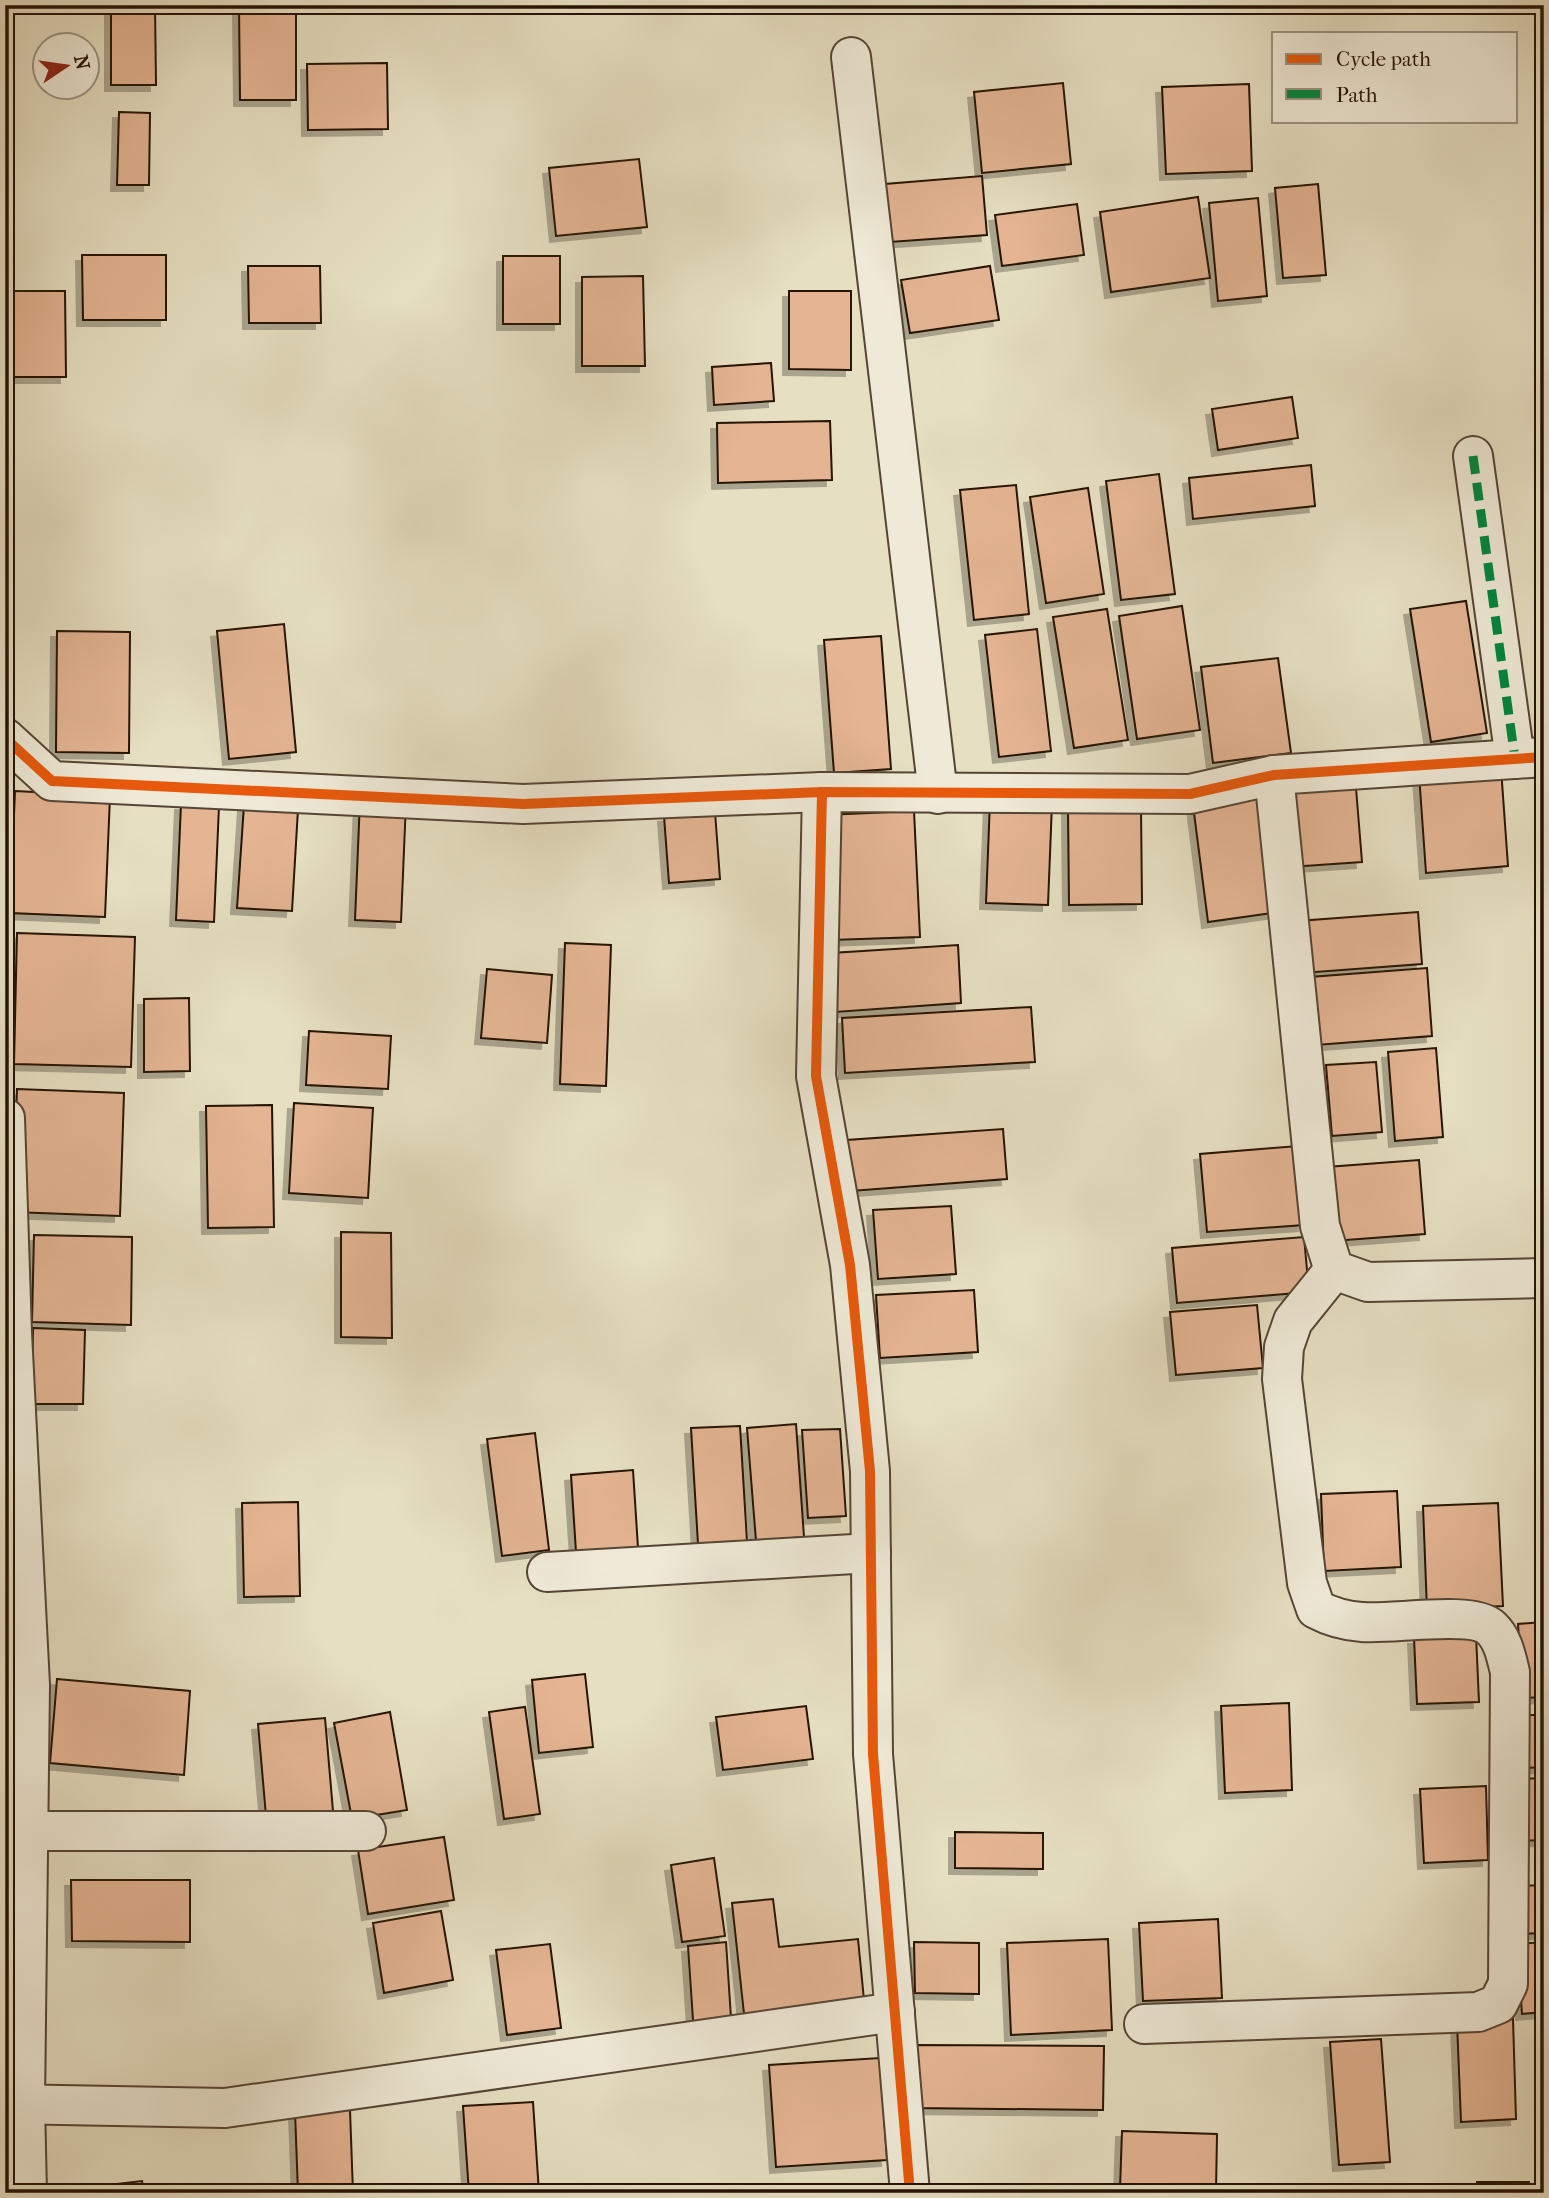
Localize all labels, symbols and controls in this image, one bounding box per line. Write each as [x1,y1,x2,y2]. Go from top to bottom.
north arrow [32,32,102,102]
legend [1272,32,1518,122]
text: Cycle path [1336,47,1431,71]
text: N [69,53,94,72]
text: Path [1336,83,1378,107]

